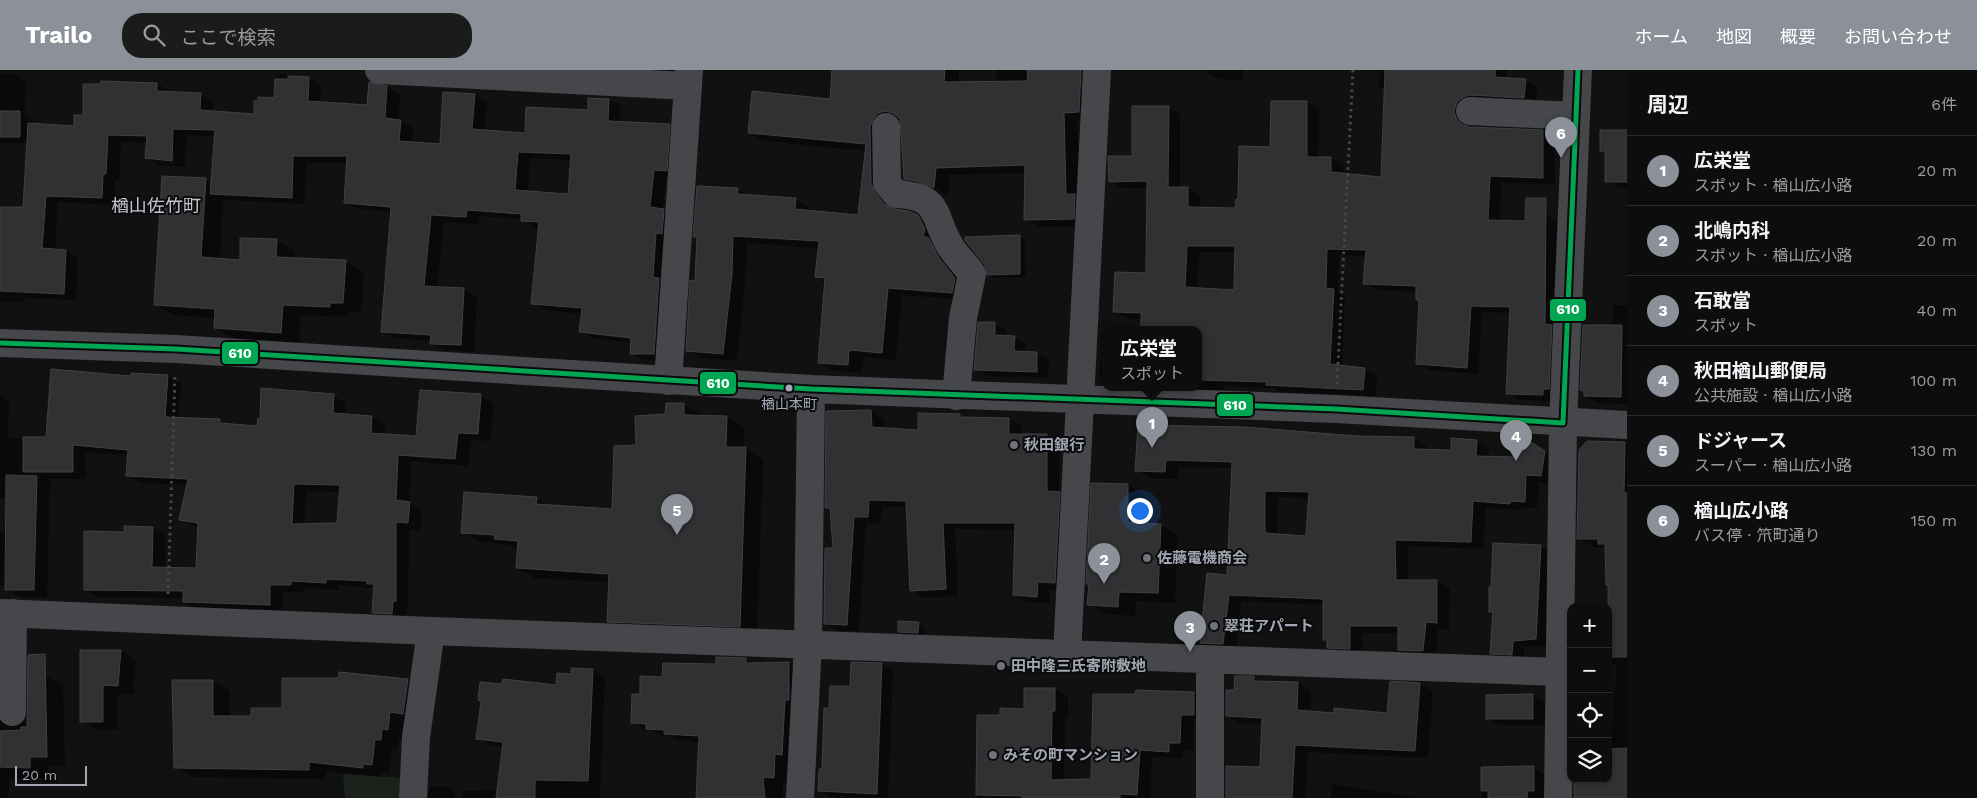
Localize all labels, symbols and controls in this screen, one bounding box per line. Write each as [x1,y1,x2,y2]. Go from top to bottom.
search box [122,13,472,58]
text: Trailo [25,21,92,49]
icon: search [140,21,168,49]
text: ここで検索 [180,26,275,49]
text: ホーム [1635,26,1688,47]
text: 地図 [1716,26,1752,47]
text: 概要 [1780,26,1816,47]
text: お問い合わせ [1844,26,1952,47]
text: 周辺 [1647,92,1689,117]
text: 6件 [1931,95,1957,114]
pin: 6 [1545,117,1577,158]
text: 広栄堂 [1694,149,1751,172]
text: 1 [1660,161,1666,180]
text: 20 m [1917,161,1957,180]
text: スポット · 楢山広小路 [1694,176,1853,195]
district label: 楢山佐竹町 [111,195,201,216]
text: 北嶋内科 [1694,219,1770,242]
text: 2 [1658,231,1668,250]
text: 20 m [1917,231,1957,250]
text: スポット · 楢山広小路 [1694,246,1853,265]
text: 石敢當 [1694,289,1751,312]
line badge: 610 [1549,298,1587,322]
text: 610 [1556,301,1580,317]
text: 3 [1658,301,1668,320]
text: 40 m [1917,301,1957,320]
text: スポット [1694,316,1758,335]
popup [1102,326,1202,391]
text: 広栄堂 [1120,337,1177,360]
line badge: 610 [221,341,259,365]
text: 610 [228,345,252,361]
text: 秋田楢山郵便局 [1694,359,1827,382]
text: スポット [1120,364,1184,383]
line badge: 610 [699,371,737,395]
text: 4 [1658,371,1668,390]
text: 100 m [1910,371,1957,390]
text: 610 [706,375,730,391]
marker: 楢山本町 [784,383,794,393]
text: 公共施設 · 楢山広小路 [1694,386,1853,405]
line badge: 610 [1216,393,1254,417]
place label: 楢山本町 [761,396,817,412]
text: 610 [1223,397,1247,413]
pin: 1 [1136,407,1168,448]
pin: 4 [1500,420,1532,461]
text: ドジャース [1694,429,1787,452]
place label: 秋田銀行 [1024,436,1084,454]
marker: 秋田銀行 [1008,439,1020,451]
text: 5 [1658,441,1668,460]
text: 130 m [1911,441,1957,460]
text: スーパー · 楢山広小路 [1694,456,1852,475]
pin: 5 [661,494,693,535]
your location [1127,498,1153,524]
text: 楢山広小路 [1694,499,1789,522]
text: 6 [1658,511,1668,530]
text: 150 m [1911,511,1957,530]
text: バス停 · 笊町通り [1694,526,1821,545]
pin: 2 [1088,543,1120,584]
place label: 佐藤電機商会 [1157,549,1247,567]
marker: 佐藤電機商会 [1141,552,1153,564]
map controls [1567,603,1612,783]
button: + [1567,603,1612,648]
pin: 3 [1174,611,1206,652]
place label: 翠荘アパート [1224,617,1314,635]
marker: 翠荘アパート [1208,620,1220,632]
button: − [1567,648,1612,693]
place label: 田中隆三氏寄附敷地 [1011,657,1146,675]
marker: 田中隆三氏寄附敷地 [995,660,1007,672]
button: locate [1567,693,1612,738]
button: layers [1567,738,1612,783]
place label: みその町マンション [1003,746,1138,764]
marker: みその町マンション [987,749,999,761]
scale bar [15,763,88,786]
text: 20 m [22,767,57,783]

